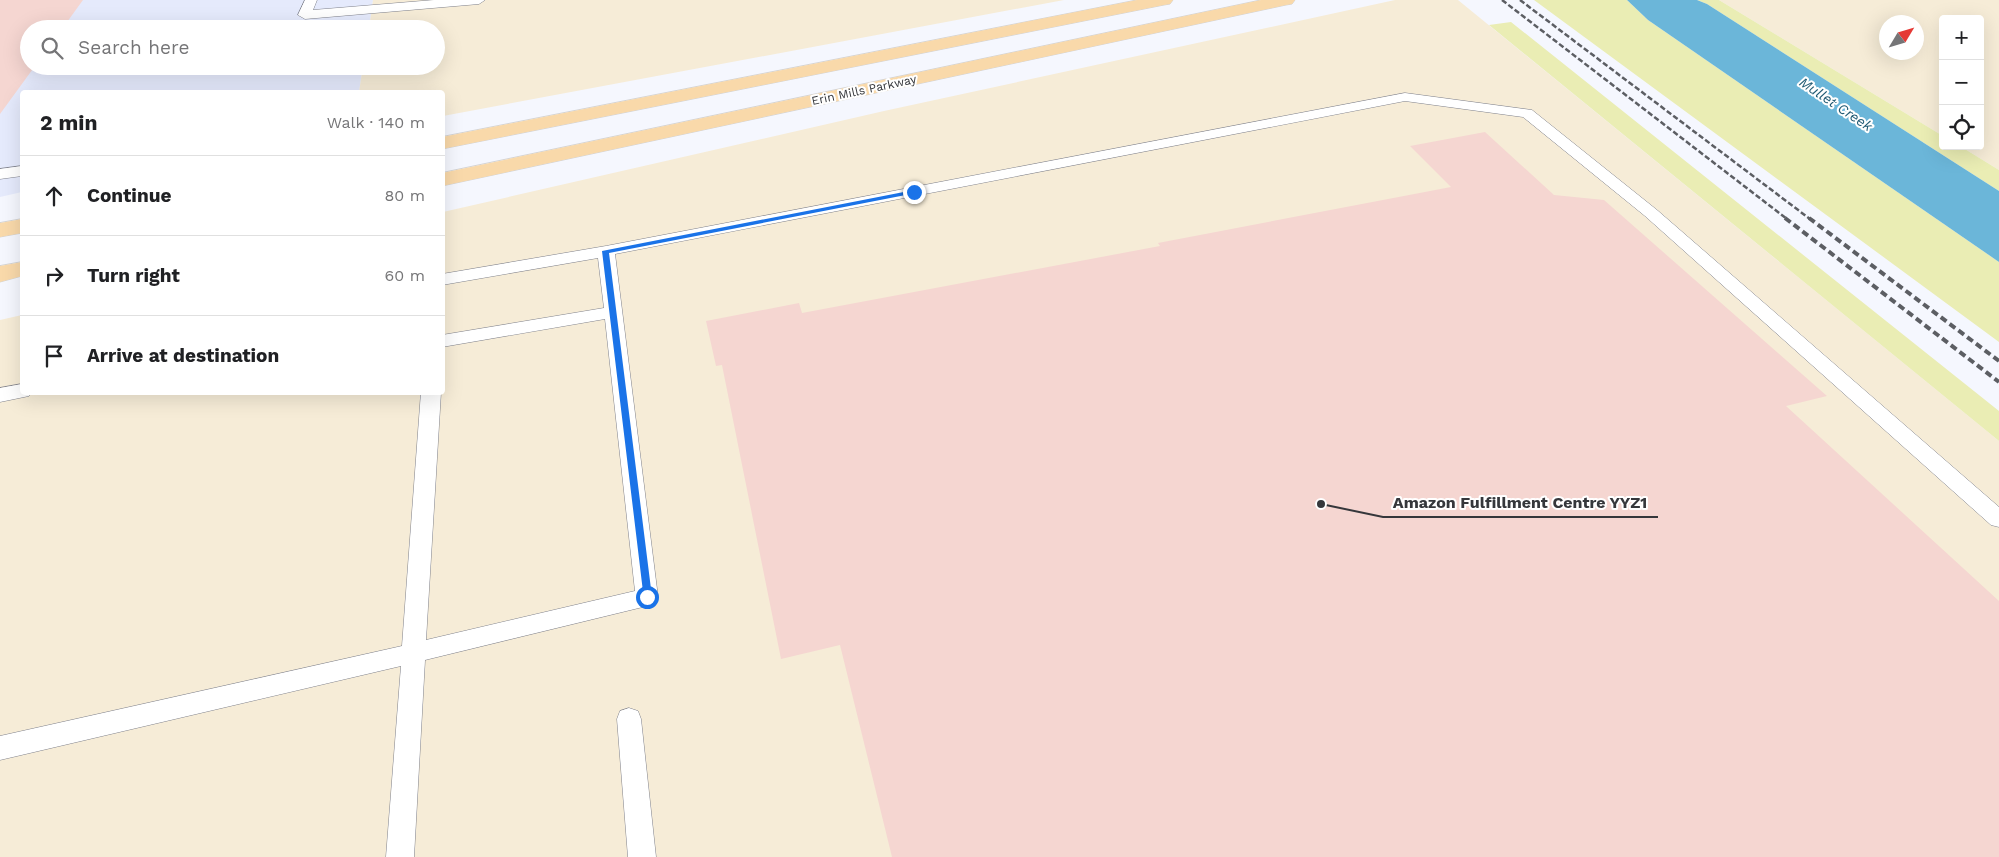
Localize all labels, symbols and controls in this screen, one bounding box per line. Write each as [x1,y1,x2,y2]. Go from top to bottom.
north arrow [1879,15,1924,60]
map controls [1939,15,1984,150]
button: + [1939,15,1984,60]
search box [20,20,445,75]
icon: search [38,34,66,62]
text: Search here [78,36,189,59]
button: − [1939,60,1984,105]
street label: Erin Mills Parkway [810,72,918,108]
water label: Mullet Creek [1796,74,1876,134]
button: locate [1939,105,1984,150]
text: 2 min [40,110,97,135]
text: Walk · 140 m [327,113,425,132]
route end [903,181,926,204]
icon: ahead [40,182,68,210]
text: Continue [87,184,171,207]
text: 80 m [384,186,425,205]
icon: right [40,262,68,290]
text: Turn right [87,264,180,287]
text: 60 m [385,266,425,285]
icon: arrive [40,342,68,370]
text: Arrive at destination [87,344,279,367]
callout: Amazon Fulfillment Centre YYZ1 [1383,486,1658,517]
text: Amazon Fulfillment Centre YYZ1 [1393,493,1647,512]
route start [636,586,659,609]

